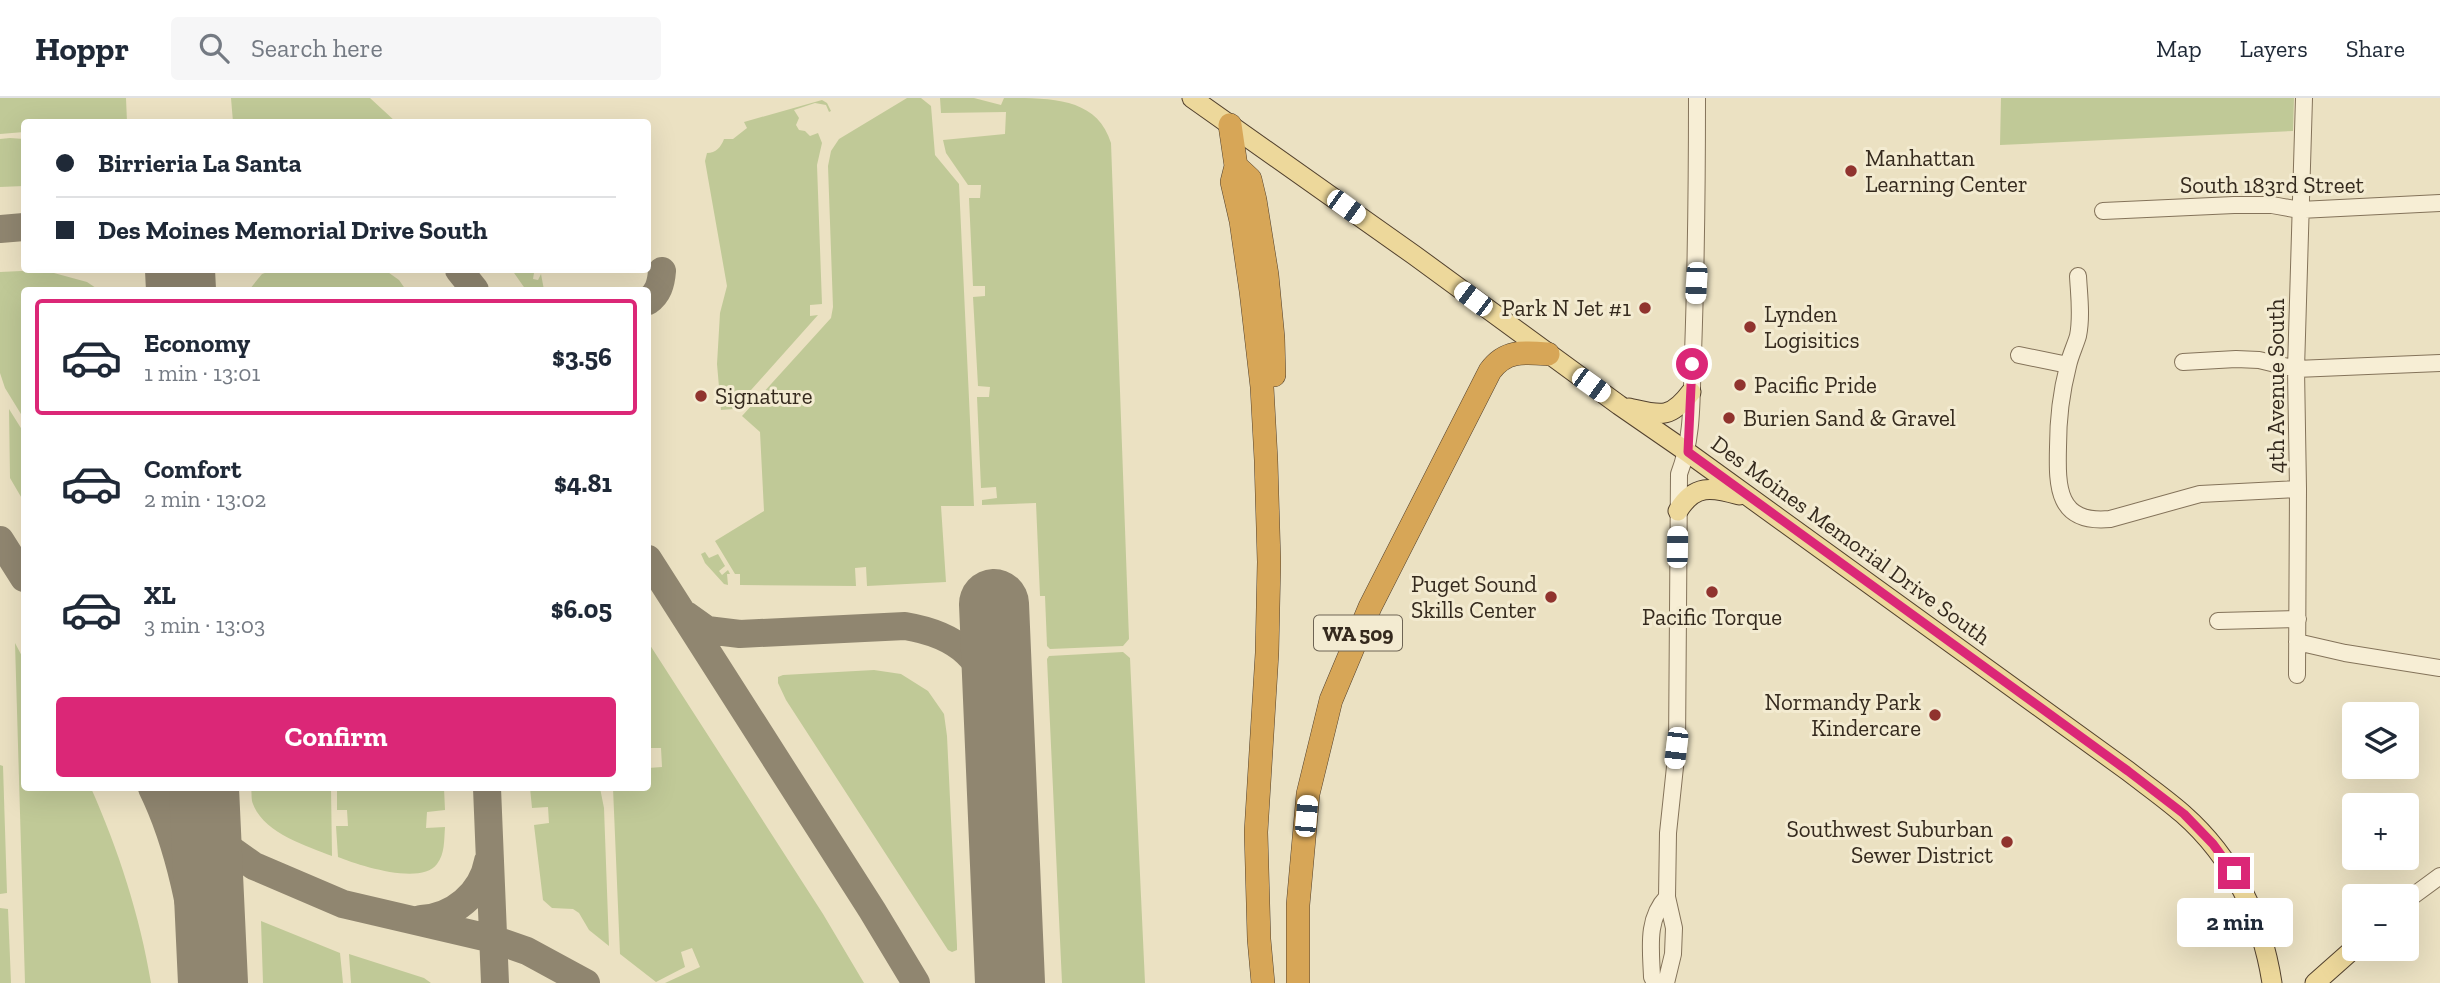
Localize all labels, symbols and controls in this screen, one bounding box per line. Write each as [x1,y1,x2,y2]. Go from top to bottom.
search box [171,17,661,80]
text: Hoppr [35,29,129,68]
icon: search [195,29,233,67]
text: Search here [251,32,383,64]
text: Map [2156,34,2202,63]
text: Layers [2240,34,2308,63]
text: Share [2346,34,2405,63]
place label: Manhattan Learning Center [1865,144,2028,198]
text: Birrieria La Santa [98,147,302,179]
marker: Manhattan Learning Center [1843,163,1859,179]
street label: South 183rd Street [2180,171,2364,199]
car [1323,186,1370,228]
text: Des Moines Memorial Drive South [98,214,488,246]
car [1685,261,1708,305]
car [1450,278,1497,320]
place label: Park N Jet #1 [1501,294,1631,322]
street label: 4th Avenue South [2262,299,2290,473]
marker: Park N Jet #1 [1637,300,1653,316]
place label: Lynden Logisitics [1764,300,1860,354]
marker: Lynden Logisitics [1742,319,1758,335]
icon: car [60,326,123,389]
text: Economy [144,327,250,359]
text: $3.56 [552,341,612,373]
route start [1676,348,1708,380]
text: 1 min · 13:01 [144,359,260,387]
car [1568,364,1615,406]
place label: Pacific Pride [1754,371,1877,399]
marker: Pacific Pride [1732,377,1748,393]
place label: Signature [715,382,813,410]
marker: Signature [693,388,709,404]
place label: Burien Sand & Gravel [1743,404,1956,432]
marker: Burien Sand & Gravel [1721,410,1737,426]
street label: Des Moines Memorial Drive South [1706,429,1996,651]
icon: car [60,452,123,515]
text: Comfort [144,453,241,485]
text: $4.81 [554,467,612,499]
text: 2 min · 13:02 [144,485,266,513]
car [1667,526,1688,568]
place label: Puget Sound Skills Center [1411,570,1537,624]
icon: car [60,578,123,641]
text: XL [144,579,176,611]
marker: Pacific Torque [1704,584,1720,600]
marker: Puget Sound Skills Center [1543,589,1559,605]
text: $6.05 [551,593,612,625]
place label: Pacific Torque [1642,603,1782,631]
text: 3 min · 13:03 [144,611,265,639]
road number: WA 509 [1314,616,1402,650]
place label: Normandy Park Kindercare [1764,688,1921,742]
button: Confirm [56,697,616,777]
map controls [2342,702,2419,961]
button: layers [2342,702,2419,779]
marker: Normandy Park Kindercare [1927,707,1943,723]
car [1664,726,1689,770]
button: + [2342,793,2419,870]
car [1294,794,1319,838]
place label: Southwest Suburban Sewer District [1786,815,1993,869]
marker: Southwest Suburban Sewer District [1999,834,2015,850]
route end [2218,857,2250,889]
button: − [2342,884,2419,961]
callout: 2 min [2176,898,2292,946]
text: 2 min [2206,908,2264,936]

